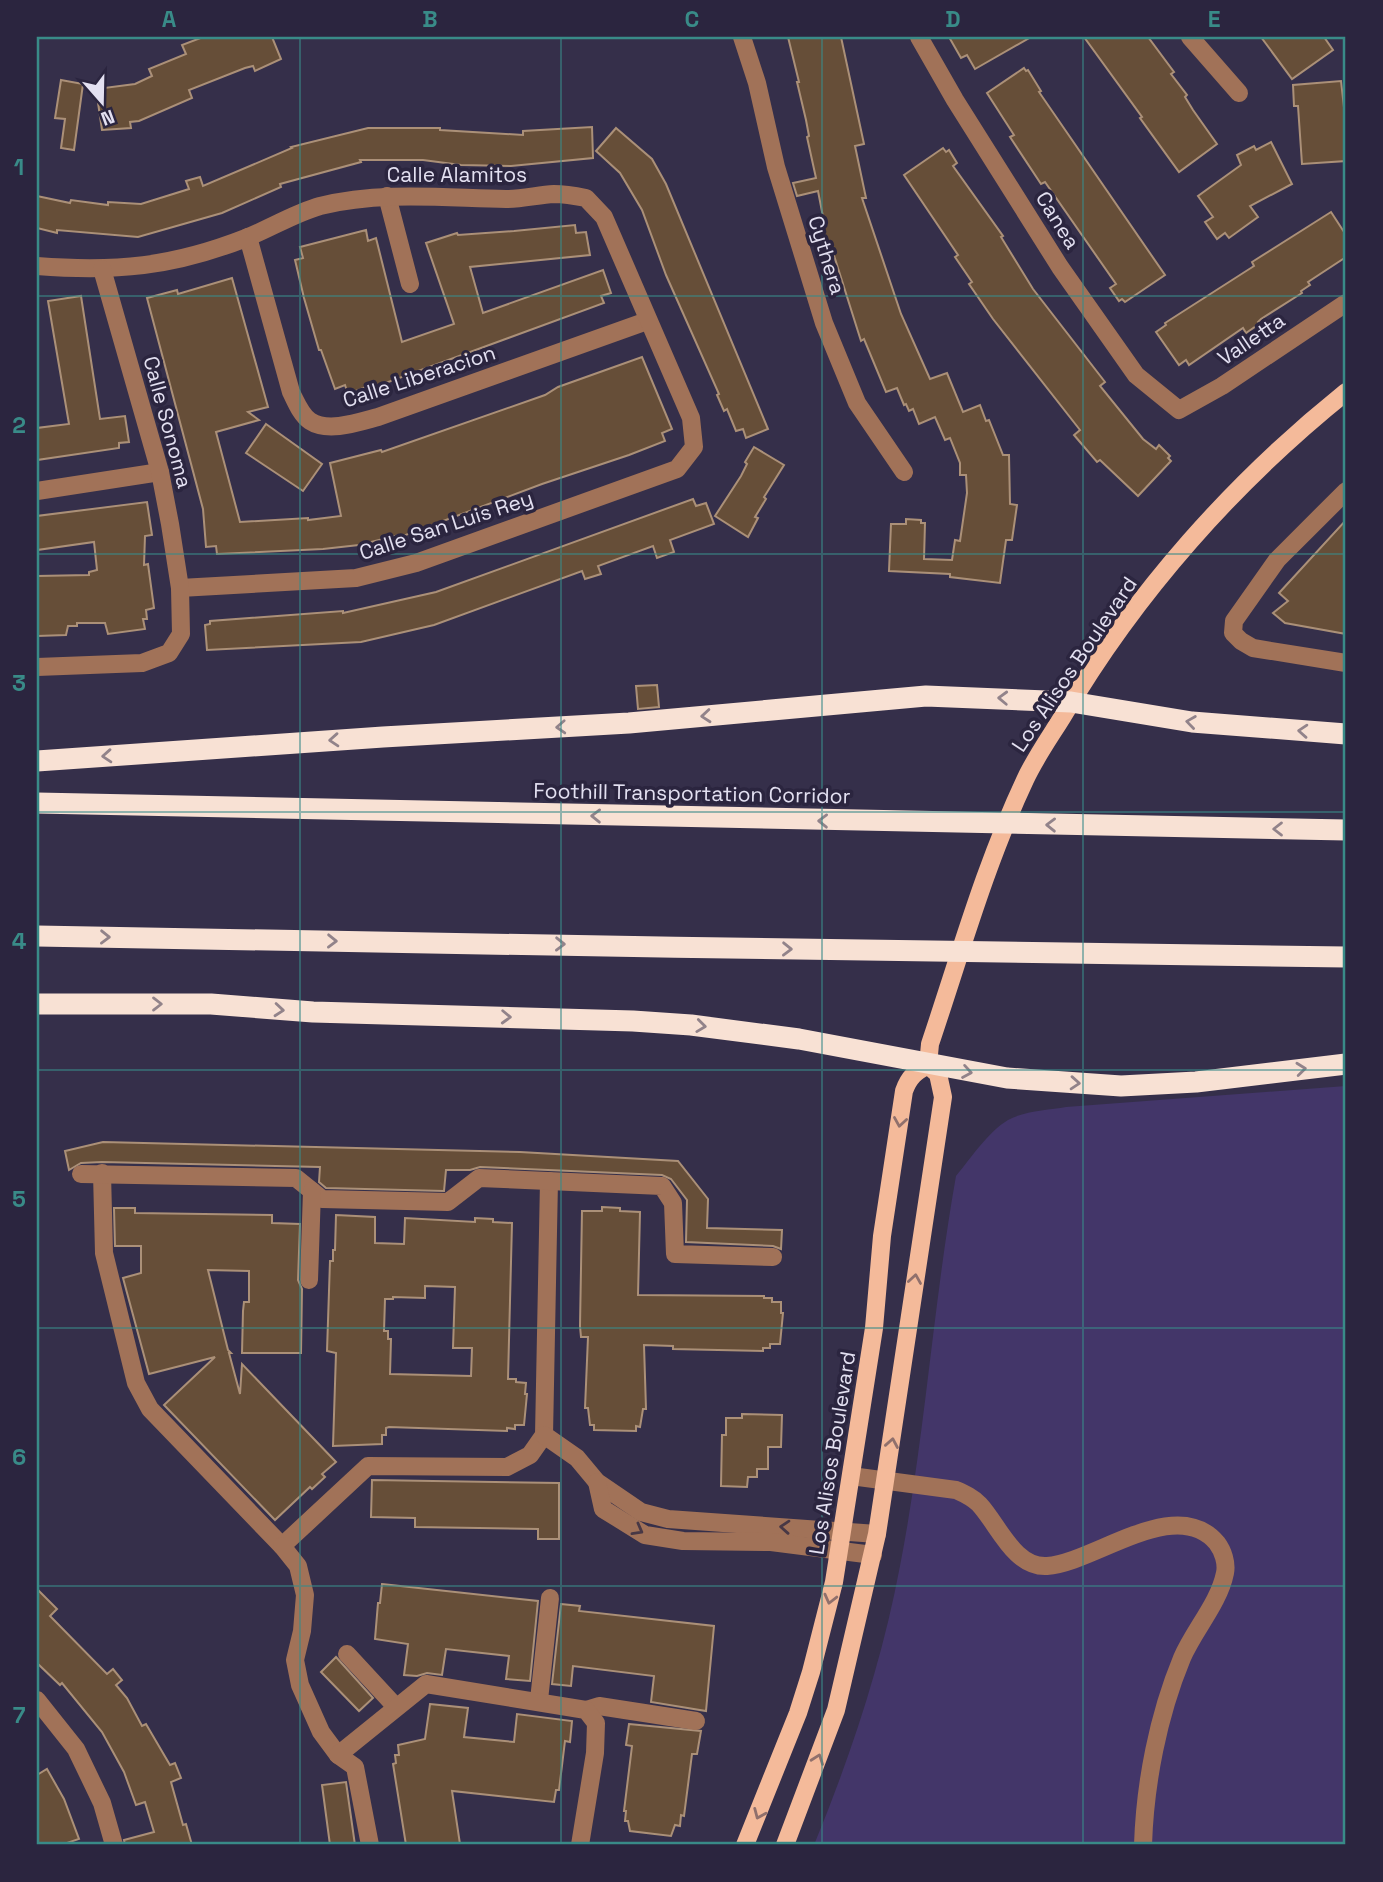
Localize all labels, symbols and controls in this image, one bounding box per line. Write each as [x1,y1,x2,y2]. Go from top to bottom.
text: A [162,4,177,34]
text: B [422,4,438,34]
text: C [685,4,699,34]
text: D [945,4,961,34]
text: E [1208,4,1220,34]
north arrow [66,66,136,136]
text: N [97,104,118,131]
text: 1 [14,152,24,182]
street label: Calle Alamitos [387,161,527,188]
street label: Canea [1030,186,1086,254]
street label: Cythera [802,212,852,298]
street label: Valletta [1212,307,1290,371]
street label: Calle Liberacion [339,339,499,413]
street label: Calle Sonoma [137,353,199,491]
text: 2 [12,410,26,440]
street label: Calle San Luis Rey [356,484,536,566]
street label: Los Alisos Boulevard [1005,571,1143,757]
text: 3 [12,668,26,698]
one-way arrow [997,691,1008,706]
one-way arrow [700,708,711,723]
one-way arrow [1185,714,1197,729]
one-way arrow [555,719,566,734]
one-way arrow [1297,724,1308,739]
one-way arrow [328,733,339,748]
one-way arrow [101,748,112,763]
street label: Foothill Transportation Corridor [533,777,851,809]
one-way arrow [590,808,601,823]
one-way arrow [817,813,828,828]
one-way arrow [1045,818,1056,833]
one-way arrow [1272,821,1283,837]
text: 4 [12,926,27,956]
one-way arrow [100,929,111,945]
one-way arrow [327,933,338,948]
one-way arrow [555,936,566,952]
one-way arrow [783,941,793,957]
one-way arrow [152,996,162,1012]
one-way arrow [273,1002,284,1017]
one-way arrow [501,1010,512,1025]
one-way arrow [695,1019,707,1034]
one-way arrow [1296,1061,1307,1076]
one-way arrow [961,1064,973,1079]
one-way arrow [1070,1075,1081,1090]
one-way arrow [892,1116,907,1128]
text: 5 [12,1184,26,1214]
one-way arrow [908,1273,923,1285]
street label: Los Alisos Boulevard [803,1349,861,1557]
one-way arrow [884,1437,899,1449]
text: 6 [12,1442,26,1472]
one-way arrow [779,1520,790,1535]
one-way arrow [631,1521,643,1535]
one-way arrow [824,1593,838,1605]
text: 7 [13,1700,26,1730]
one-way arrow [810,1753,824,1765]
one-way arrow [753,1808,767,1820]

